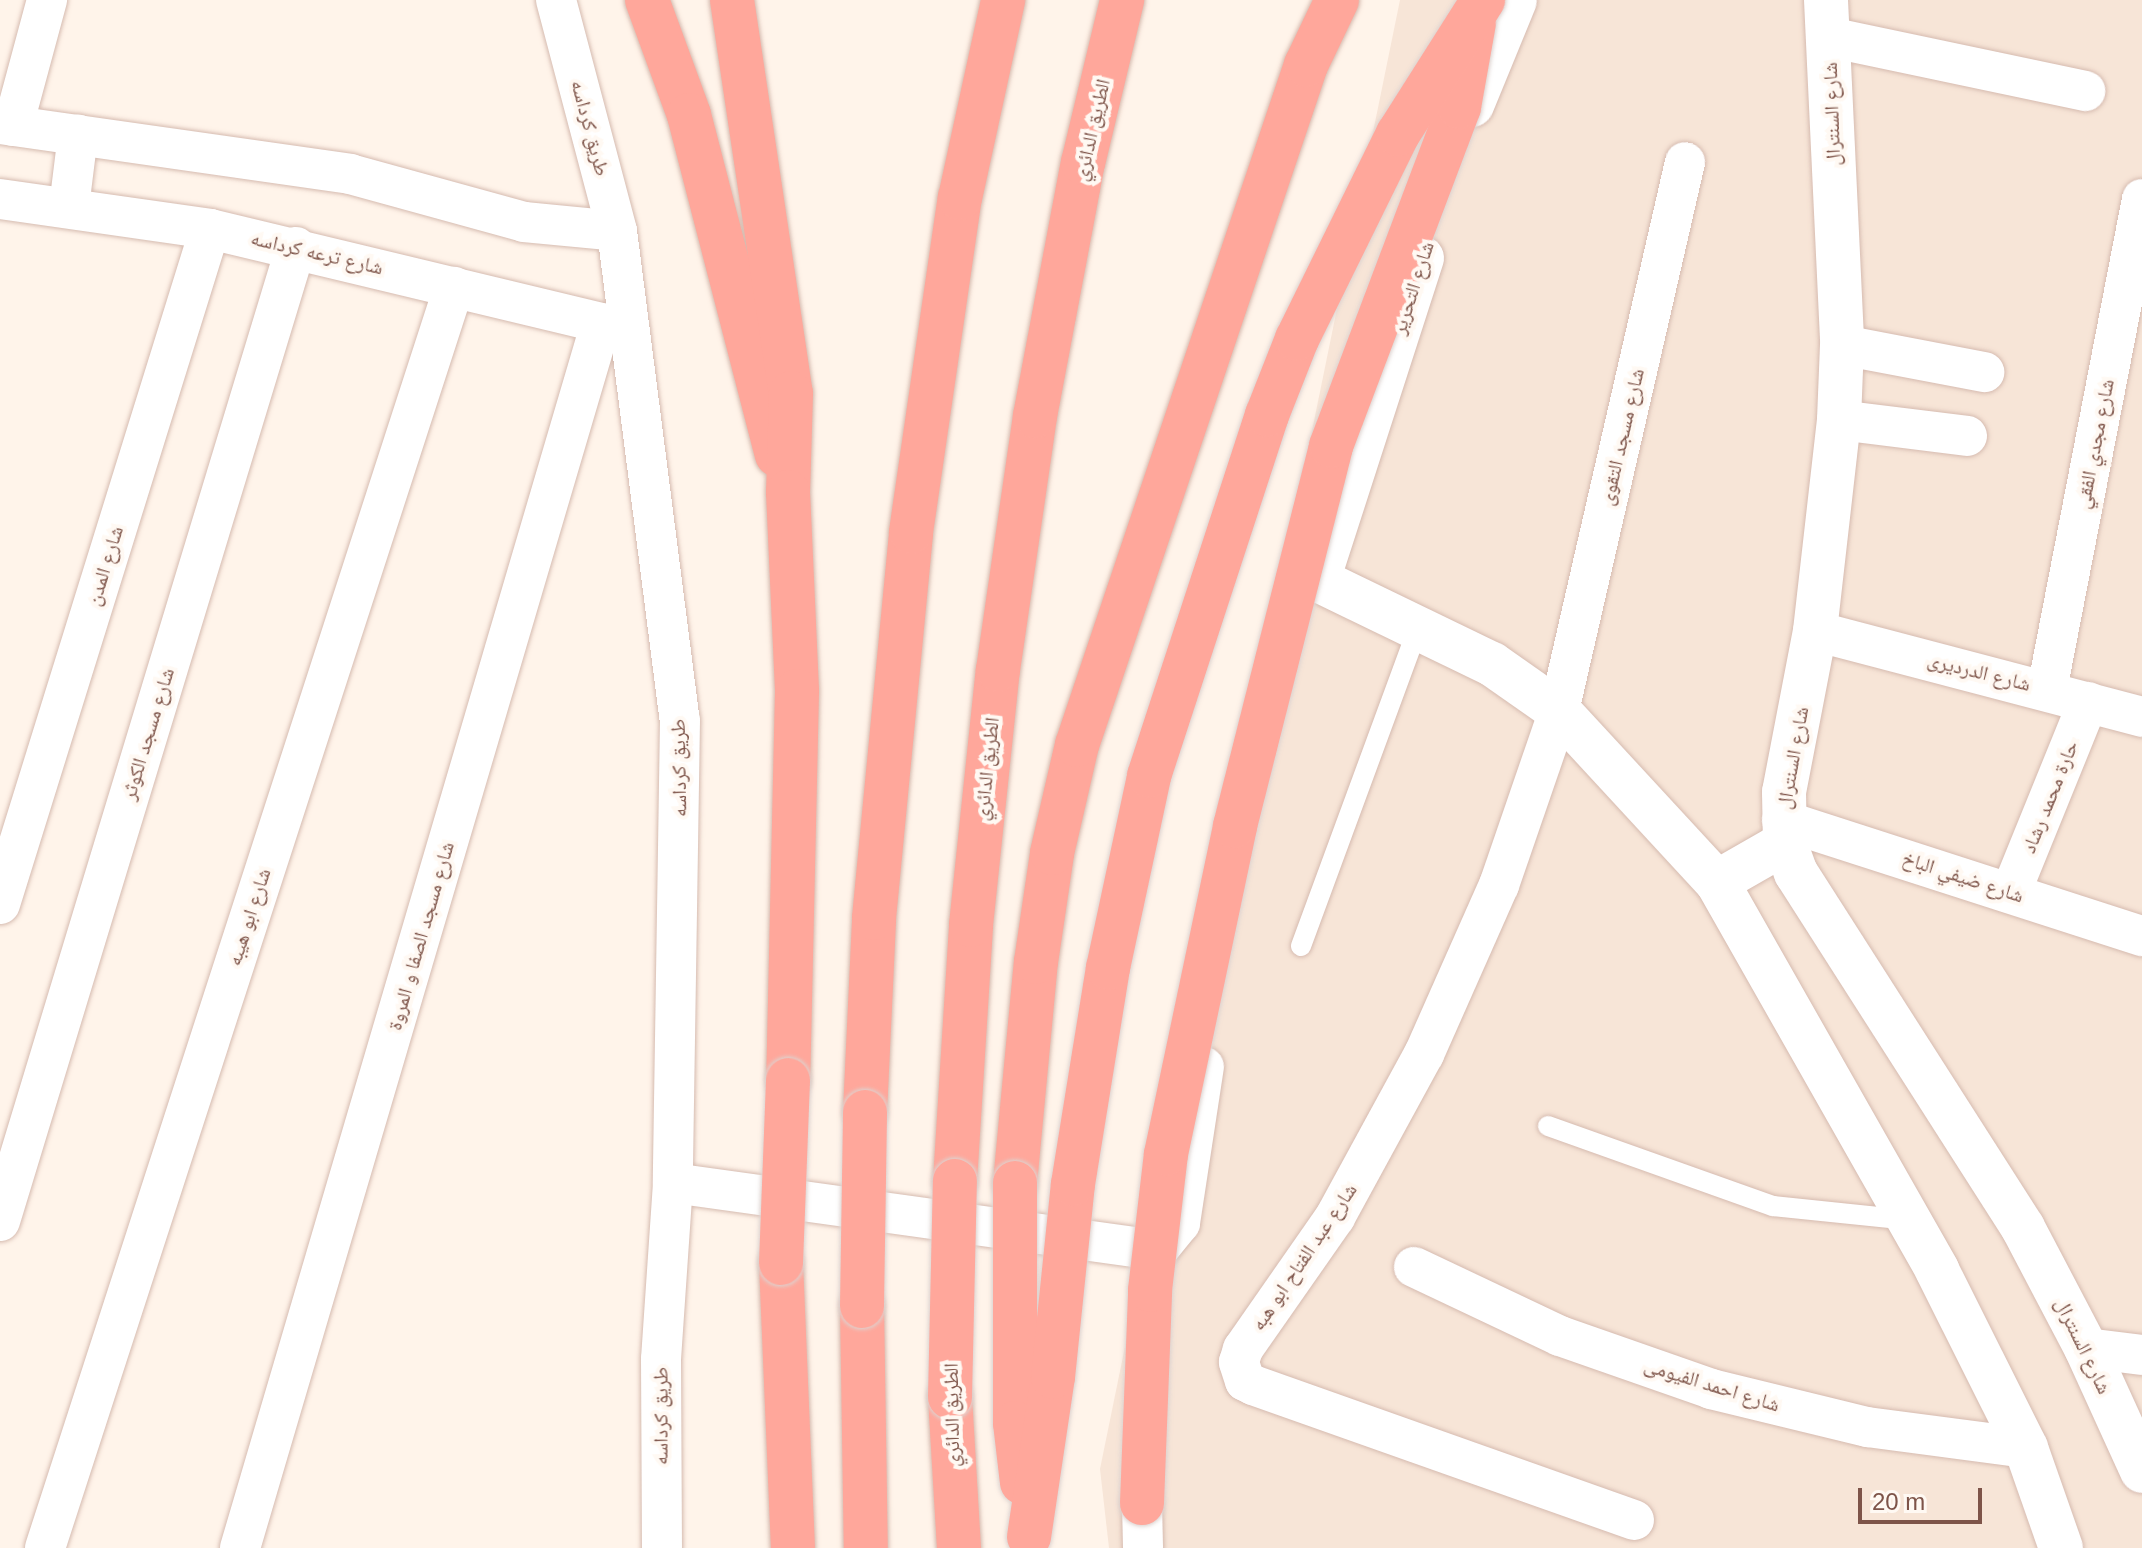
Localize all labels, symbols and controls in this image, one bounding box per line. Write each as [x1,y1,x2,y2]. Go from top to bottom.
street label: شارع السنترال [1818,62,1846,166]
street label: طريق كرداسه [566,77,614,179]
street label: الطريق الدائري [1069,77,1115,183]
street label: شارع ترعه كرداسه [249,226,385,280]
street label: شارع التحرير [1387,239,1439,337]
street label: شارع مسجد التقوى [1595,366,1649,508]
street label: شارع مجدي الفقي [2071,377,2119,511]
street label: شارع المدن [82,523,128,609]
street label: شارع الدرديرى [1925,648,2033,696]
street label: شارع مسجد الكوثر [117,665,179,803]
street label: شارع السنترال [1772,705,1814,811]
street label: الطريق الدائري [970,716,1004,822]
street label: طريق كرداسه [666,719,692,817]
street label: حارة محمد رشاد [2017,737,2083,857]
street label: شارع مسجد الصفا و المروة [383,839,459,1033]
street label: شارع ضيفي الباخ [1899,846,2027,908]
street label: شارع ابو هيبه [222,865,276,969]
street label: شارع عبد الفتاح ابو هبه [1246,1179,1362,1335]
street label: شارع السنترال [2050,1294,2116,1398]
street label: شارع احمد الفيومى [1641,1353,1783,1417]
street label: الطريق الدائري [939,1363,965,1467]
street label: طريق كرداسه [649,1367,673,1465]
scale bar [1862,1472,1986,1522]
text: 20 m [1872,1488,1925,1515]

